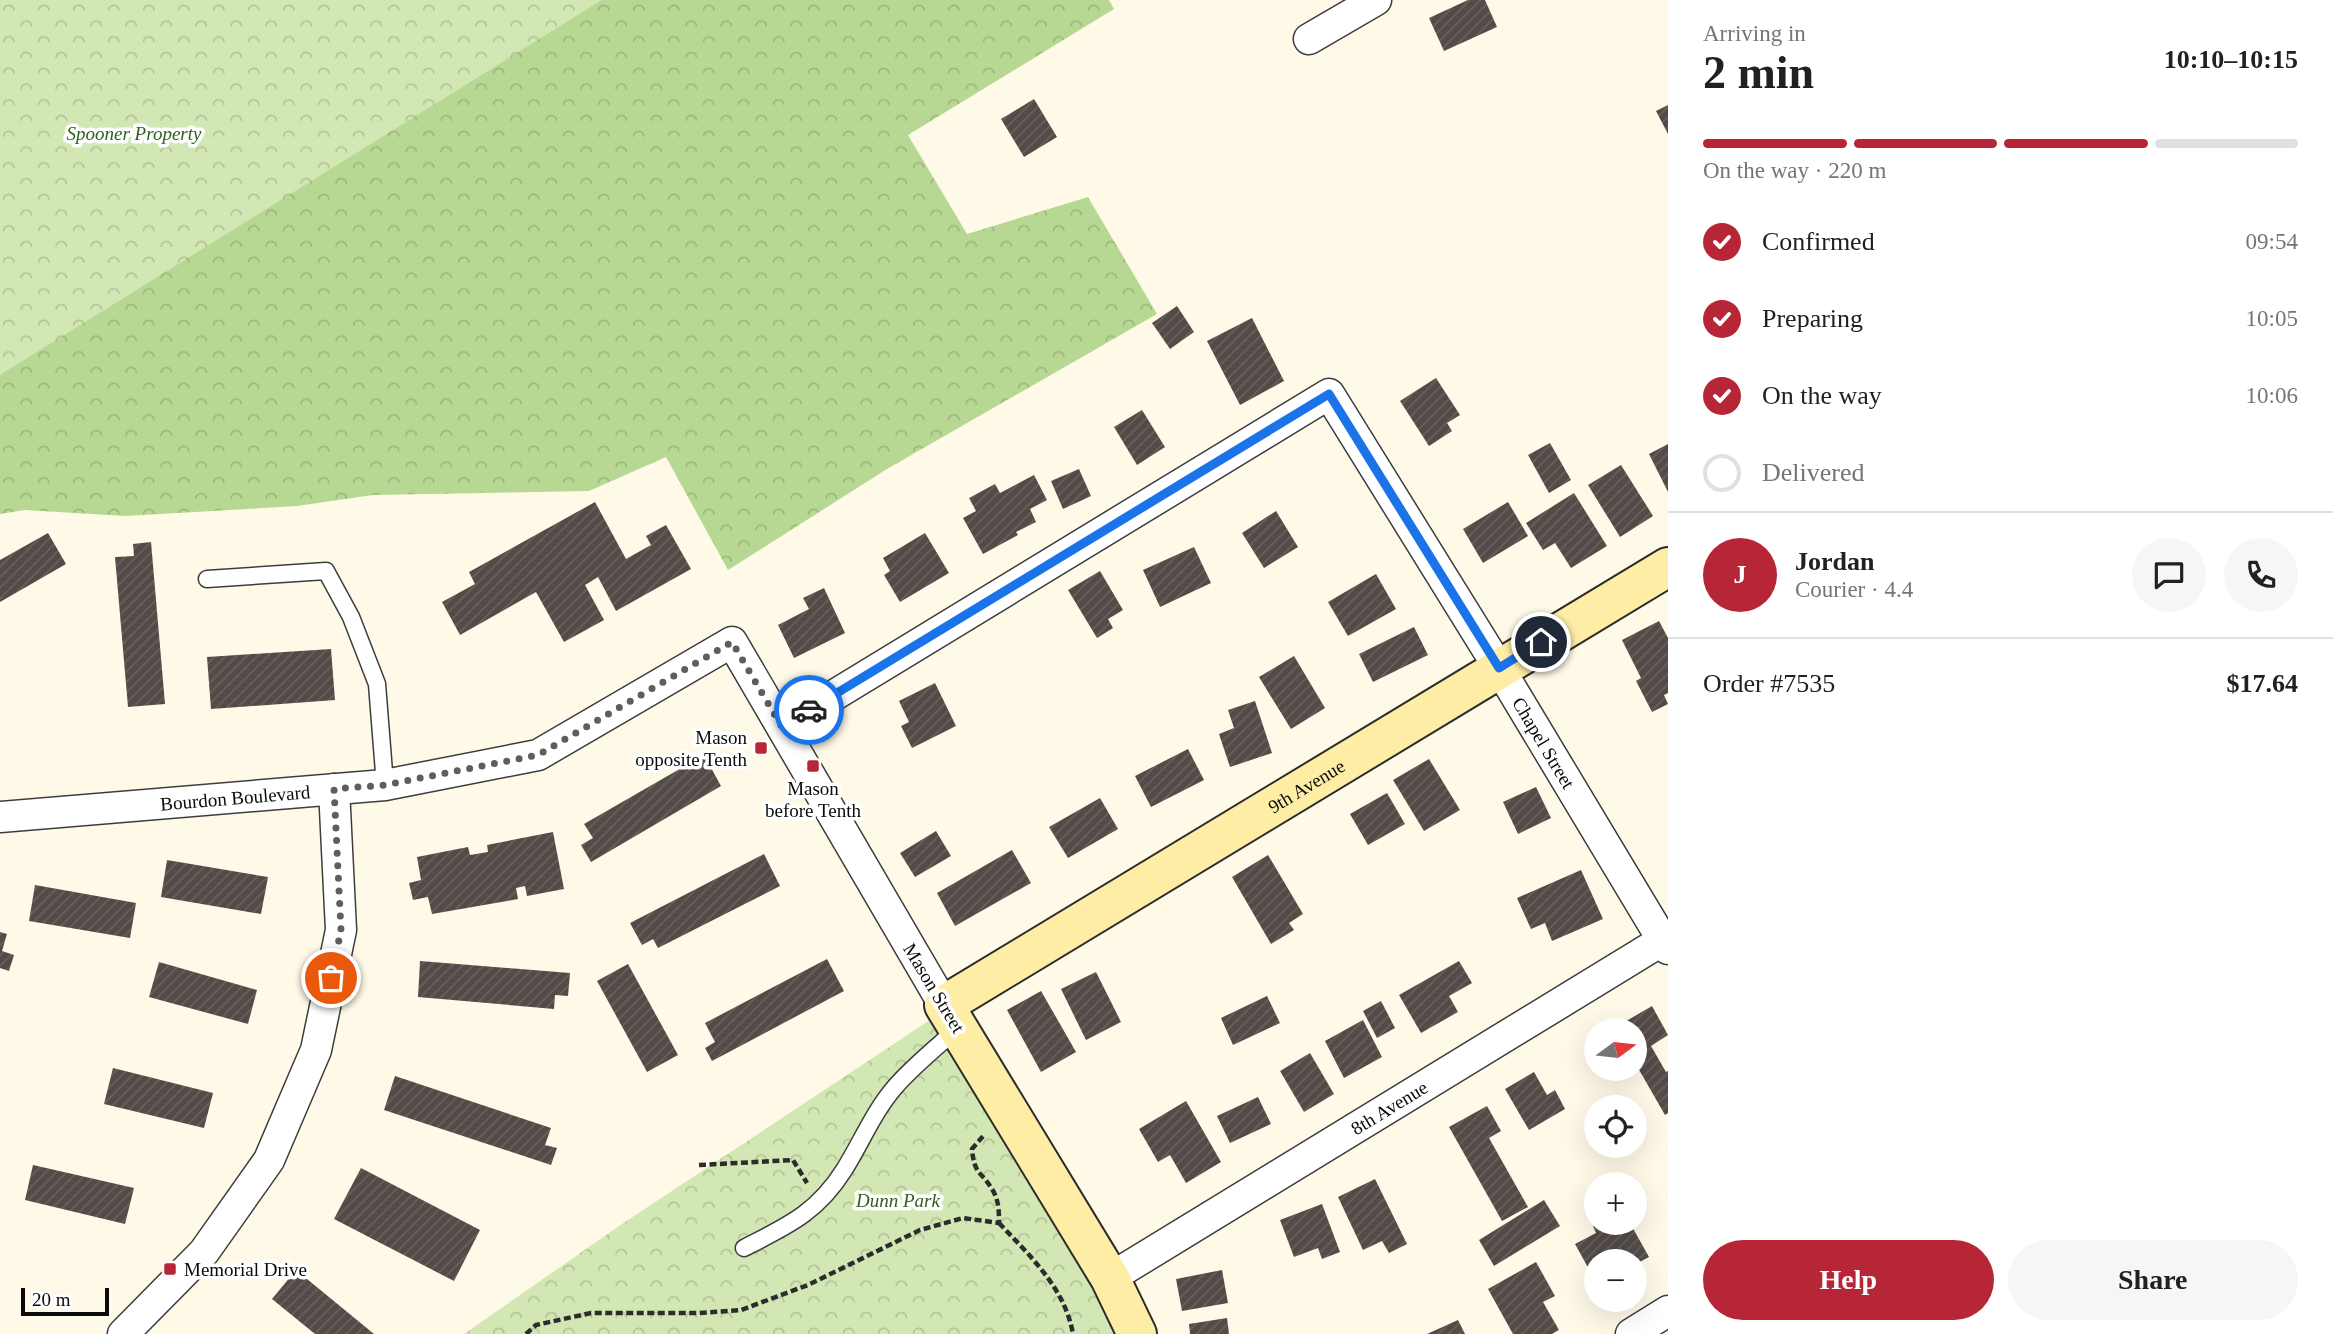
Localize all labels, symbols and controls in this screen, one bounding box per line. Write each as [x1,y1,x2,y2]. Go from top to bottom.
text: Arriving in [1703,21,1806,46]
text: 10:10–10:15 [2164,45,2298,74]
text: 2 min [1703,47,1814,98]
park label: Spooner Property [67,123,202,144]
text: On the way · 220 m [1703,158,1886,183]
icon: check [1703,223,1741,261]
text: Confirmed [1762,227,1875,256]
text: 09:54 [2246,229,2298,254]
icon: check [1703,300,1741,338]
text: Preparing [1762,304,1863,333]
text: 10:05 [2246,306,2298,331]
icon: check [1703,377,1741,415]
text: On the way [1762,381,1882,410]
text: 10:06 [2246,383,2298,408]
text: Delivered [1762,458,1865,487]
button: chat [2132,538,2206,612]
button: phone [2224,538,2298,612]
text: Jordan [1795,547,1874,576]
text: J [1734,560,1747,589]
text: Courier · 4.4 [1795,577,1913,602]
pin [1511,612,1571,672]
icon: home [1522,623,1560,661]
text: Order #7535 [1703,669,1835,698]
text: $17.64 [2227,669,2298,698]
courier [774,675,844,745]
icon: car [790,691,828,729]
street label: Chapel Street [1508,693,1580,793]
place label: Mason opposite Tenth [635,727,747,770]
marker: Mason opposite Tenth [753,740,769,756]
street label: 9th Avenue [1264,755,1348,817]
marker: Mason before Tenth [805,758,821,774]
place label: Mason before Tenth [765,778,861,821]
street label: Bourdon Boulevard [159,781,312,814]
street label: Mason Street [899,939,969,1037]
pin [301,948,361,1008]
icon: bag [312,959,350,997]
north arrow [1584,1018,1647,1082]
map controls [1584,1018,1647,1312]
street label: 8th Avenue [1347,1076,1431,1139]
button: locate [1584,1095,1647,1158]
button: + [1584,1172,1647,1235]
park label: Dunn Park [855,1190,941,1211]
button: Help [1703,1240,1994,1320]
button: Share [2008,1240,2298,1320]
button: − [1584,1249,1647,1312]
place label: Memorial Drive [184,1259,307,1280]
marker: Memorial Drive [162,1261,178,1277]
scale bar [21,1285,108,1317]
text: 20 m [32,1289,71,1310]

